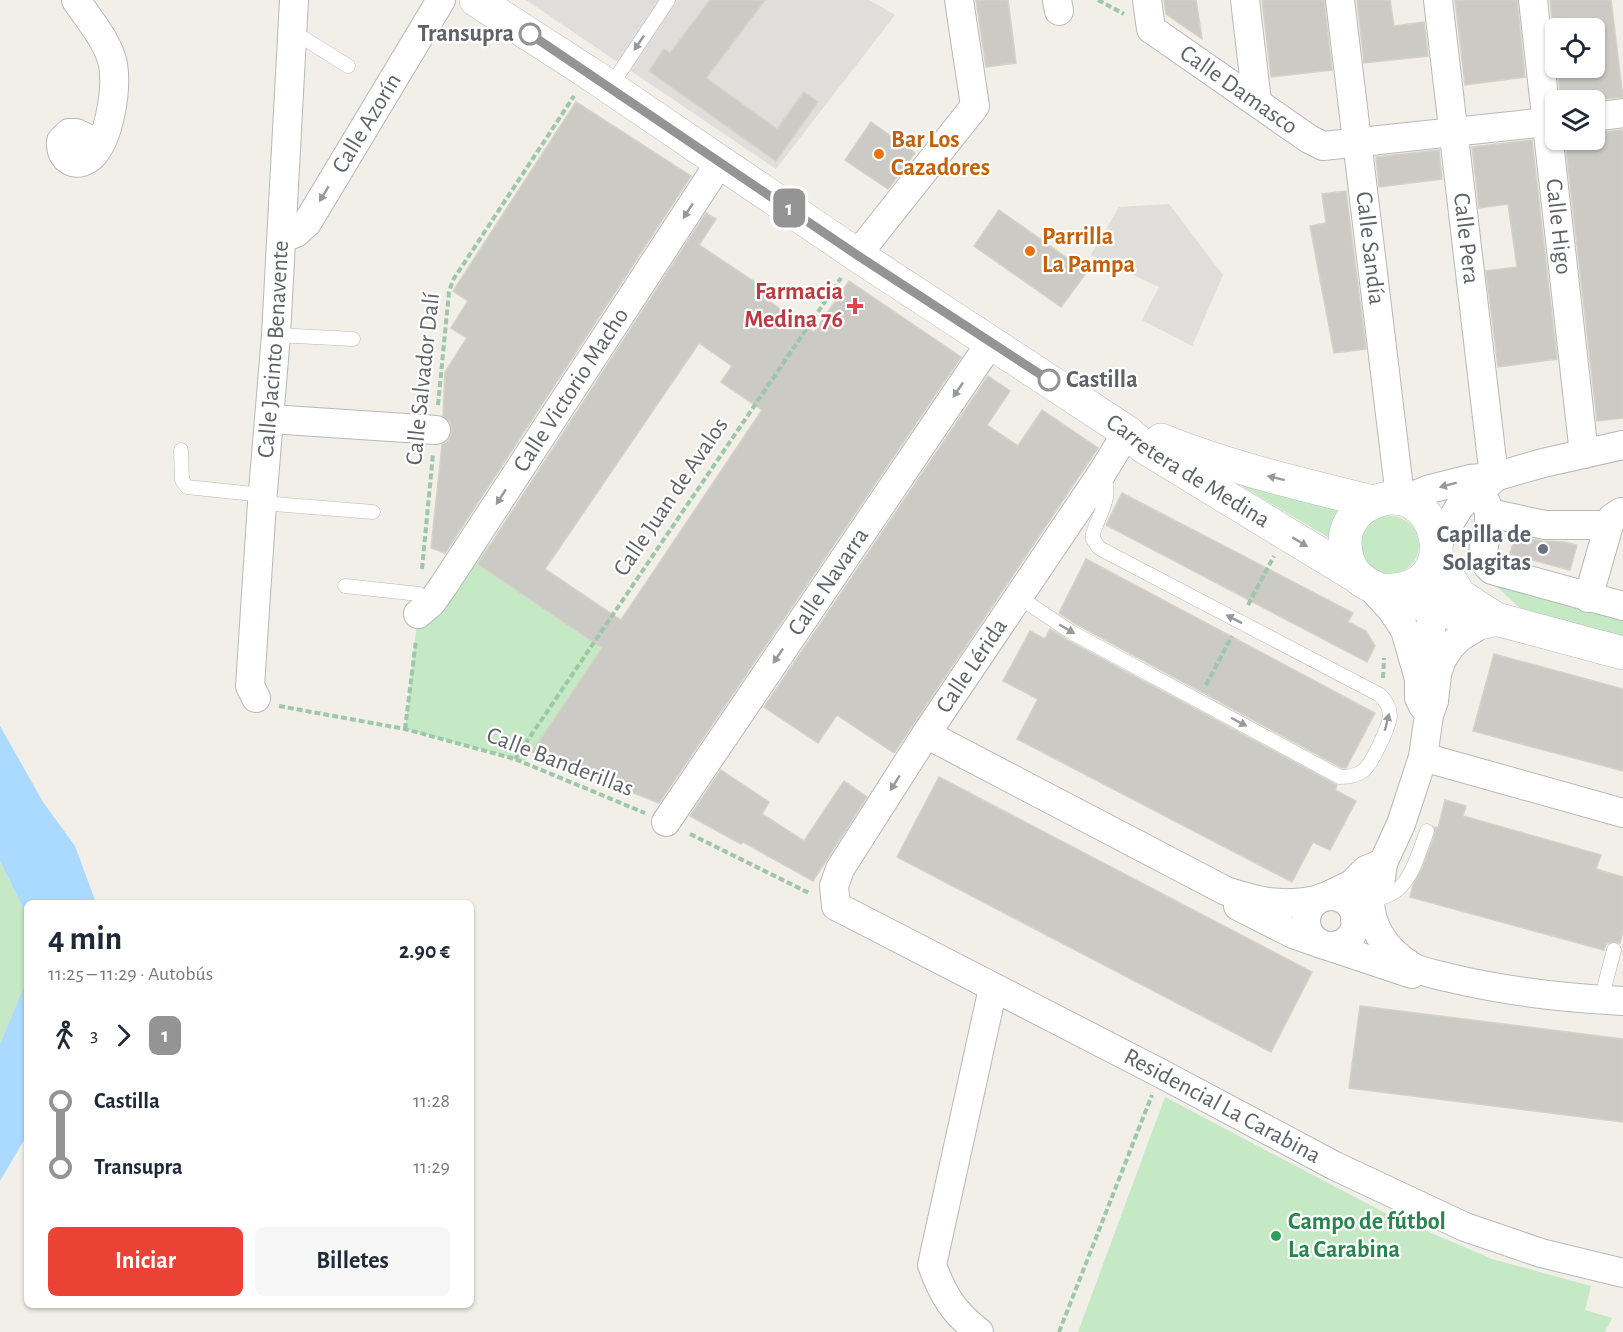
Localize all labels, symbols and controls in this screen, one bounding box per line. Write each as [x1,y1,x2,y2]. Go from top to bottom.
map controls [1545,18,1605,150]
button: locate [1545,18,1605,78]
place label: Transupra [417,22,514,46]
marker: Transupra [519,23,541,45]
one-way arrow [633,35,645,51]
street label: Calle Damasco [1175,41,1302,139]
street label: Calle Azorín [328,69,406,177]
button: layers [1545,90,1605,150]
place label: Bar Los Cazadores [891,128,990,180]
marker: Bar Los Cazadores [872,147,886,161]
street label: Calle Higo [1541,177,1576,276]
one-way arrow [319,186,330,202]
line badge: 1 [770,188,808,228]
street label: Calle Sandía [1351,190,1389,306]
street label: Calle Pera [1449,191,1483,285]
text: 1 [785,198,793,219]
one-way arrow [682,202,694,218]
place label: Parrilla La Pampa [1042,225,1135,277]
street label: Calle Jacinto Benavente [254,240,293,459]
marker: Parrilla La Pampa [1023,244,1037,258]
place label: Farmacia Medina 76 [744,280,843,332]
street label: Calle Salvador Dalí [402,291,444,466]
marker: Farmacia Medina 76 [848,299,862,313]
street label: Calle Victorio Macho [509,304,633,476]
place label: Castilla [1066,368,1138,392]
marker: Castilla [1038,369,1060,391]
one-way arrow [952,382,964,398]
street label: Carretera de Medina [1102,410,1274,533]
street label: Calle Juan de Avalos [609,413,733,581]
one-way arrow [1267,472,1285,482]
one-way arrow [1438,481,1456,490]
one-way arrow [496,489,507,505]
place label: Capilla de Solagitas [1437,523,1531,575]
street label: Calle Navarra [784,524,873,640]
one-way arrow [1292,537,1308,548]
marker: Capilla de Solagitas [1536,542,1550,556]
street label: Calle Lérida [932,614,1012,718]
one-way arrow [1225,614,1243,624]
one-way arrow [1059,624,1075,635]
one-way arrow [773,648,784,664]
one-way arrow [1382,713,1392,731]
one-way arrow [1231,717,1248,727]
street label: Calle Banderillas [483,723,637,801]
one-way arrow [889,775,900,791]
text: 4 min [48,923,122,956]
text: 2.90 € [399,940,450,962]
text: 11:25 – 11:29 · Autobús [48,964,213,984]
icon: walk [48,1019,81,1052]
icon: forward [107,1019,140,1052]
text: 3 [90,1025,98,1045]
text: 1 [161,1025,169,1046]
street label: Residencial La Carabina [1120,1044,1325,1168]
text: Castilla [94,1090,160,1112]
text: 11:28 [413,1091,450,1111]
text: Transupra [94,1156,183,1178]
text: 11:29 [413,1157,450,1177]
place label: Campo de fútbol La Carabina [1288,1210,1446,1262]
button: Iniciar [48,1227,243,1296]
button: Billetes [255,1227,450,1296]
marker: Campo de fútbol La Carabina [1269,1229,1283,1243]

